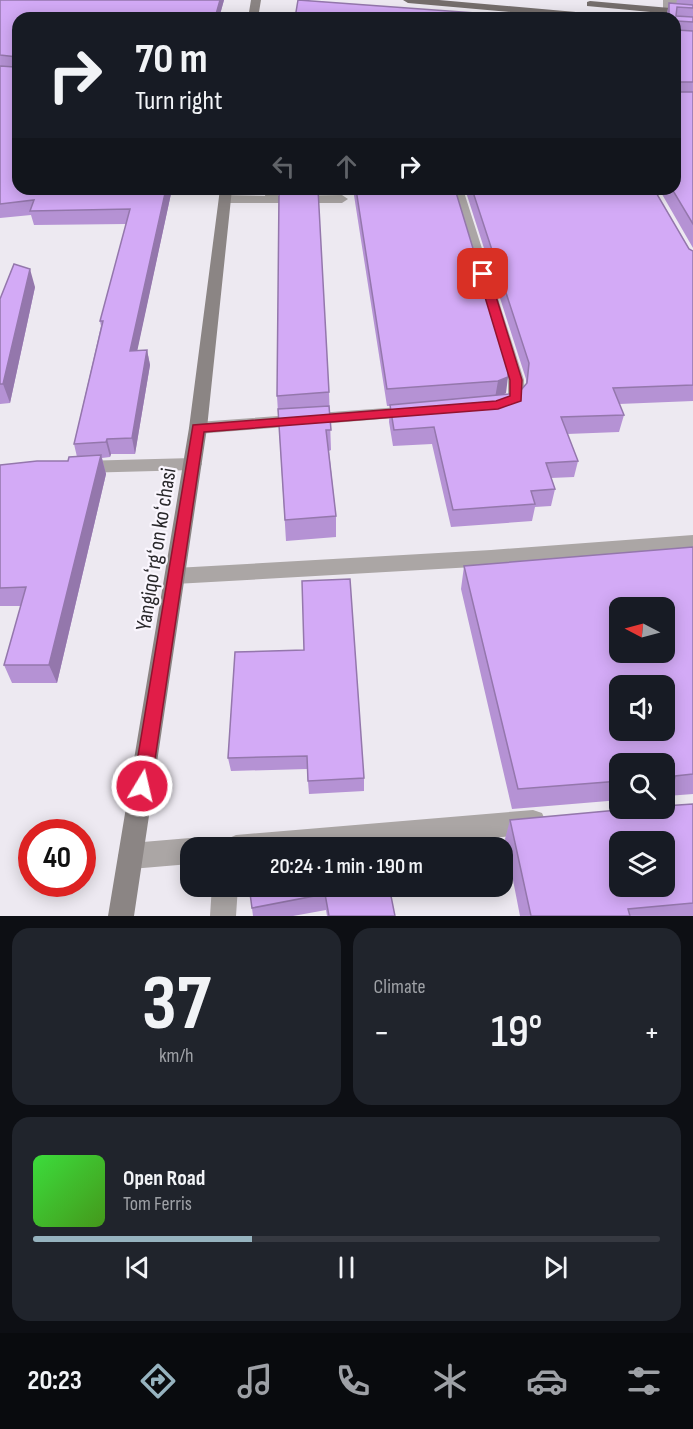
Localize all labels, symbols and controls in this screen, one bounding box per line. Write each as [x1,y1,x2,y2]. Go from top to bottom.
text: 70 m [135,34,208,85]
icon: right [36,36,114,114]
text: Turn right [135,85,222,117]
icon: left [267,150,300,183]
icon: ahead [330,150,363,183]
icon: right [393,150,426,183]
pin [457,248,508,299]
icon: arrive [466,257,499,290]
street label: Yangiqoʻrgʻon koʻchasi [130,466,183,633]
north arrow [609,597,675,663]
map controls [609,597,675,897]
button: sound [609,675,675,741]
button: search [609,753,675,819]
position arrow [110,754,174,818]
speed limit sign: 40 [18,819,96,897]
button: layers [609,831,675,897]
text: 20:24 · 1 min · 190 m [270,853,423,880]
text: 37 [142,958,211,1051]
text: Climate [374,975,426,999]
text: 19° [491,1005,542,1060]
text: − [374,1013,390,1053]
text: + [644,1013,660,1053]
text: km/h [159,1044,194,1068]
text: Open Road [123,1165,205,1192]
text: Tom Ferris [123,1192,192,1216]
icon: previous [121,1251,154,1284]
icon: pause [330,1251,363,1284]
icon: next [539,1251,572,1284]
icon: directions [137,1360,179,1402]
icon: music [234,1360,276,1402]
icon: phone [332,1360,374,1402]
icon: climate [429,1360,471,1402]
icon: car [526,1360,568,1402]
icon: filters [623,1360,665,1402]
text: 20:23 [28,1365,82,1397]

